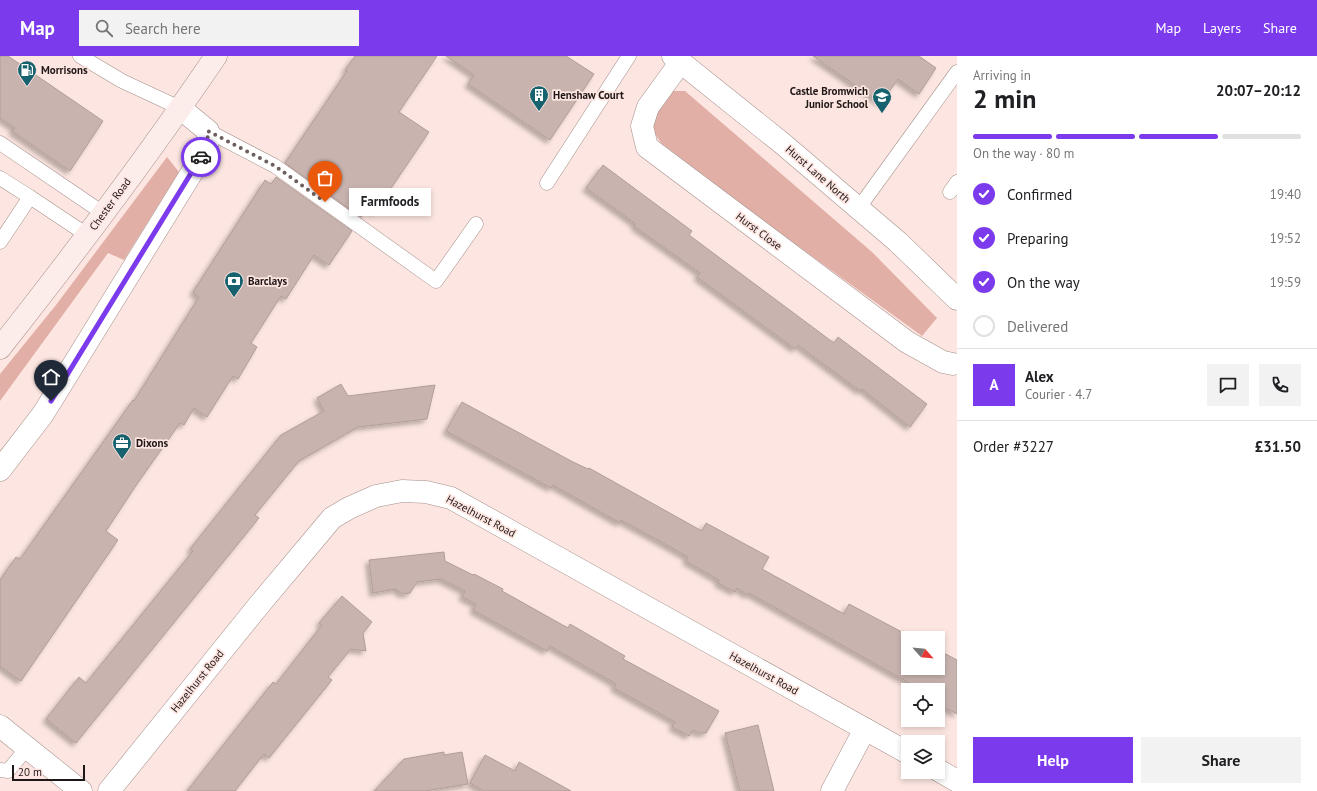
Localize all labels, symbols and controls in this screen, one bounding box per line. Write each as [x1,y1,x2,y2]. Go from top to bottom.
search box [79,10,359,46]
text: Map [20,16,55,40]
icon: search [93,17,115,39]
text: Search here [125,19,201,38]
text: Map [1155,19,1181,37]
text: Layers [1203,19,1241,37]
text: Share [1263,19,1297,37]
fuel station icon: Morrisons [16,59,38,87]
place label: Morrisons [41,63,88,77]
text: Arriving in [973,67,1031,84]
text: 20:07–20:12 [1216,81,1301,100]
text: 2 min [973,82,1036,115]
building icon: Henshaw Court [528,84,550,112]
place label: Castle Bromwich Junior School [790,84,869,111]
school or university icon: Castle Bromwich Junior School [871,86,893,114]
place label: Henshaw Court [553,88,624,102]
courier [181,137,221,177]
street label: Hurst Lane North [783,142,853,206]
text: On the way · 80 m [973,145,1074,162]
icon: car [190,146,212,168]
pin [308,161,342,202]
icon: bag [314,167,336,189]
street label: Chester Road [86,175,134,233]
icon: check [973,183,995,205]
text: Confirmed [1007,185,1072,204]
text: 19:40 [1270,186,1301,203]
callout: Farmfoods [349,188,431,216]
text: Farmfoods [361,193,419,210]
street label: Hurst Close [733,209,785,253]
icon: check [973,227,995,249]
text: Preparing [1007,229,1069,248]
text: 19:52 [1270,230,1301,247]
bank icon: Barclays [223,270,245,298]
icon: check [973,271,995,293]
text: On the way [1007,273,1080,292]
place label: Barclays [248,274,288,288]
text: 19:59 [1270,274,1301,291]
text: Delivered [1007,317,1068,336]
pin [34,360,68,401]
button: chat [1207,364,1249,406]
button: phone [1259,364,1301,406]
icon: home [40,366,62,388]
text: Alex [1025,367,1054,386]
text: A [989,375,999,394]
text: Courier · 4.7 [1025,386,1092,403]
office icon: Dixons [111,432,133,460]
place label: Dixons [136,436,168,450]
text: Order #3227 [973,437,1054,456]
text: £31.50 [1255,437,1301,456]
street label: Hazelhurst Road [444,492,518,540]
north arrow [901,631,945,675]
map controls [901,631,945,779]
street label: Hazelhurst Road [167,647,227,715]
street label: Hazelhurst Road [727,648,801,698]
button: locate [901,683,945,727]
button: layers [901,735,945,779]
button: Help [973,737,1133,783]
button: Share [1141,737,1301,783]
scale bar [12,763,85,782]
text: 20 m [18,765,42,779]

